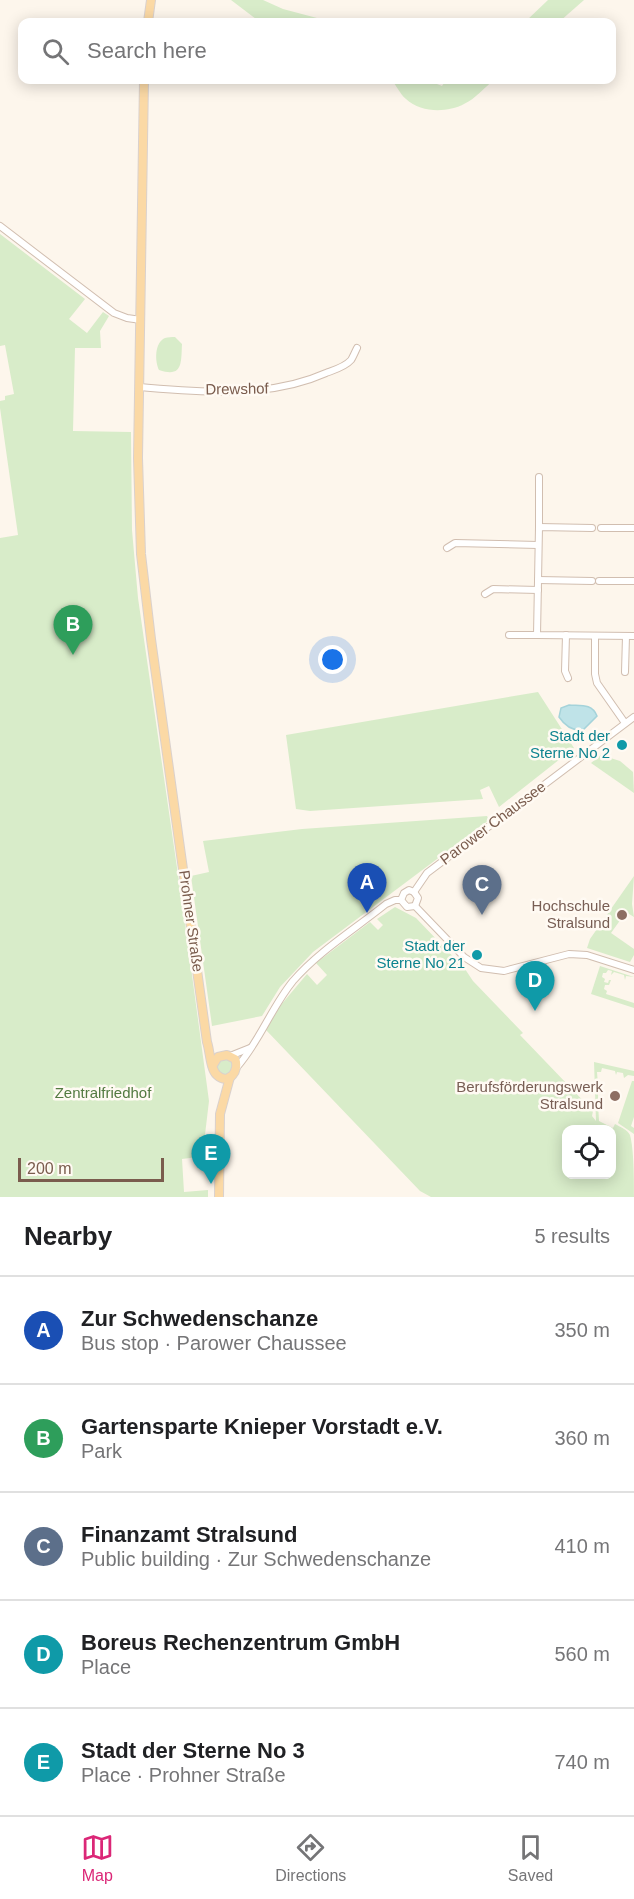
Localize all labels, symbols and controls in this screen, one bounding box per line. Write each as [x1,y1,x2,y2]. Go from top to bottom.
search box [18,18,616,84]
icon: search [39,35,72,68]
text: Search here [87,38,207,63]
street label: Drewshof [205,379,270,398]
pin: B [54,606,92,655]
your location [318,645,347,674]
place label: Stadt der Sterne No 2 [530,727,610,761]
marker: Stadt der Sterne No 2 [615,738,629,752]
street label: Parower Chaussee [437,777,549,868]
pin: A [348,864,386,913]
pin: C [462,866,502,915]
street label: Prohner Straße [176,869,207,973]
place label: Hochschule Stralsund [532,897,610,931]
marker: Hochschule Stralsund [615,908,629,922]
place label: Stadt der Sterne No 21 [377,937,465,971]
marker: Stadt der Sterne No 21 [470,948,484,962]
pin: D [516,962,554,1011]
place label: Berufsförderungswerk Stralsund [456,1078,603,1112]
park label: Zentralfriedhof [55,1084,152,1101]
marker: Berufsförderungswerk Stralsund [608,1089,622,1103]
map controls [562,1125,616,1179]
button: locate [562,1125,616,1179]
pin: E [192,1134,230,1184]
scale bar [18,1155,164,1182]
text: 200 m [27,1160,71,1177]
text: Nearby [24,1221,112,1251]
text: 5 results [534,1225,610,1247]
text: Zur Schwedenschanze [81,1306,318,1331]
text: A [36,1319,51,1341]
text: 350 m [554,1319,610,1341]
text: Bus stop · Parower Chaussee [81,1332,347,1354]
text: Gartensparte Knieper Vorstadt e.V. [81,1414,443,1439]
text: B [36,1427,51,1449]
text: 360 m [554,1427,610,1449]
text: Park [81,1440,122,1462]
text: Finanzamt Stralsund [81,1522,297,1547]
text: C [36,1535,51,1557]
text: 410 m [554,1535,610,1557]
text: Public building · Zur Schwedenschanze [81,1548,431,1570]
text: Boreus Rechenzentrum GmbH [81,1630,400,1655]
text: D [36,1643,51,1665]
text: 560 m [554,1643,610,1665]
text: Place [81,1656,131,1678]
text: Stadt der Sterne No 3 [81,1738,305,1763]
text: E [37,1751,50,1773]
text: 740 m [554,1751,610,1773]
text: Place · Prohner Straße [81,1764,286,1786]
tab: Map [81,1831,114,1885]
tab: Directions [275,1831,346,1885]
tab: Saved [508,1831,553,1885]

